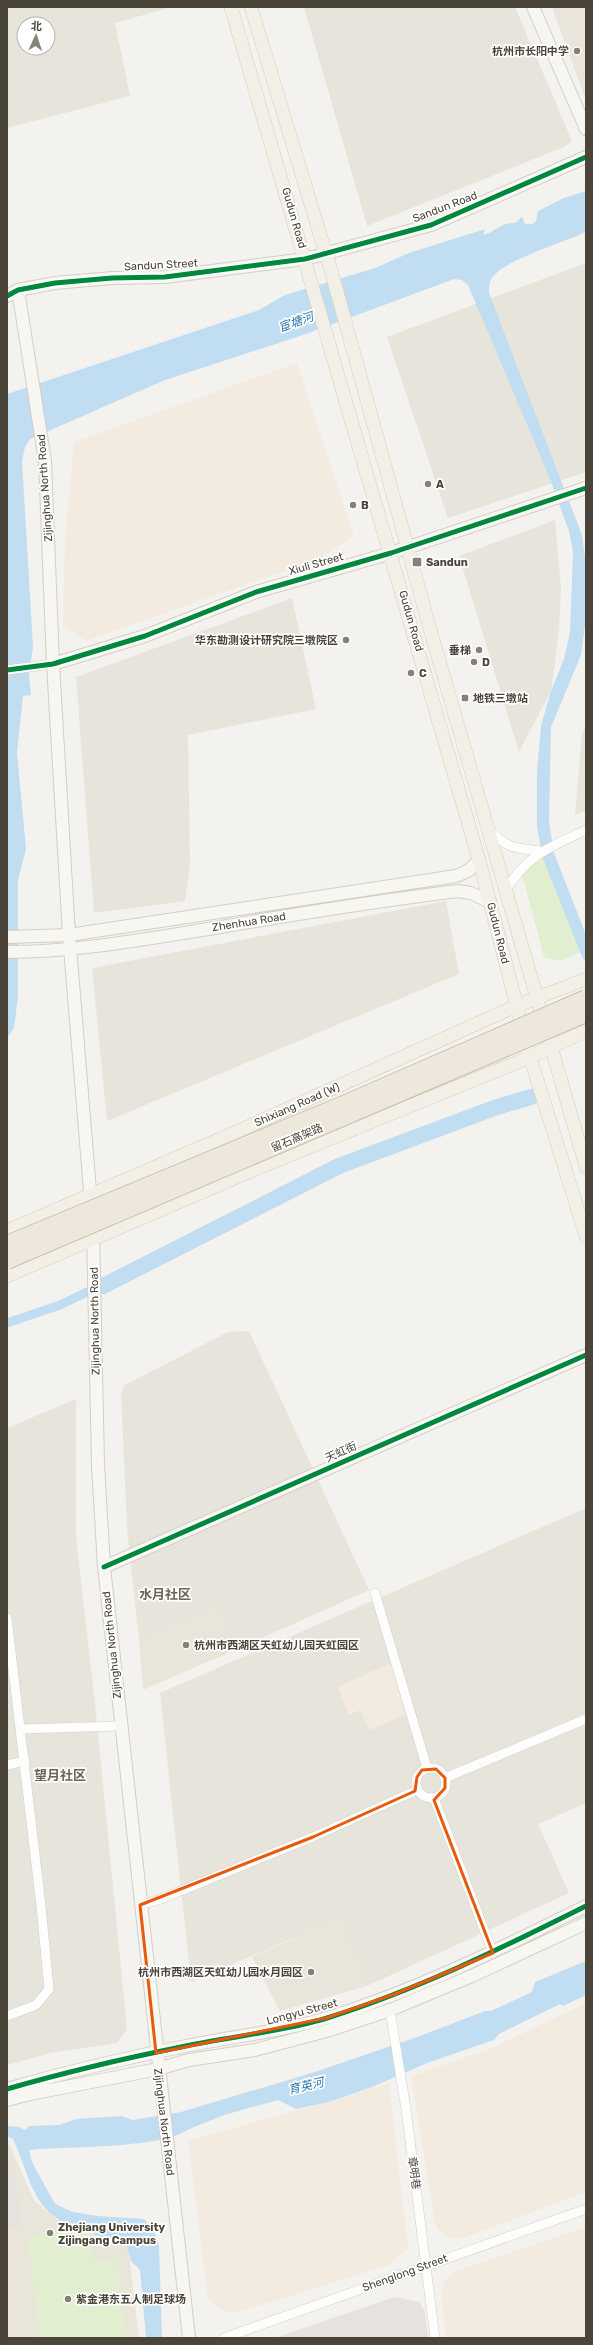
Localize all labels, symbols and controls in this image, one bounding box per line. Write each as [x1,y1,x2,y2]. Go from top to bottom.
north arrow [16,16,56,56]
text: 北 [31,20,42,33]
place label: 杭州市长阳中学 [492,45,569,58]
marker: 杭州市长阳中学 [572,46,582,56]
street label: Gudun Road [279,186,309,250]
street label: Sandun Road [411,189,479,225]
street label: Sandun Street [124,257,199,273]
water label: 宦塘河 [277,309,317,334]
street label: Zijinghua North Road [35,434,55,542]
place label: A [436,478,444,491]
marker: A [423,479,433,489]
place label: B [361,499,369,512]
marker: B [348,500,358,510]
street label: Xiuli Street [287,550,345,578]
marker: Sandun [411,556,423,568]
place label: Sandun [426,556,468,569]
street label: Gudun Road [396,589,426,653]
place label: 华东勘测设计研究院三墩院区 [195,634,338,647]
marker: 华东勘测设计研究院三墩院区 [341,635,351,645]
place label: 垂梯 [449,644,471,657]
marker: 垂梯 [474,645,484,655]
place label: D [482,656,490,669]
marker: D [469,657,479,667]
place label: C [419,667,427,680]
marker: C [406,668,416,678]
place label: 地铁三墩站 [473,692,528,705]
marker: 地铁三墩站 [460,693,470,703]
street label: Gudun Road [484,901,512,965]
street label: Zhenhua Road [211,910,287,934]
street label: Shixiang Road (W) [252,1080,342,1130]
street label: 留石高架路 [269,1121,325,1155]
street label: Zijinghua North Road [88,1267,102,1375]
street label: 天虹街 [323,1439,359,1465]
district label: 水月社区 [139,1587,191,1602]
street label: Zijinghua North Road [100,1591,124,1699]
place label: 杭州市西湖区天虹幼儿园天虹园区 [194,1639,359,1652]
marker: 杭州市西湖区天虹幼儿园天虹园区 [181,1640,191,1650]
district label: 望月社区 [34,1768,86,1783]
place label: 杭州市西湖区天虹幼儿园水月园区 [138,1966,303,1979]
marker: 杭州市西湖区天虹幼儿园水月园区 [306,1967,316,1977]
street label: Longyu Street [265,1996,340,2028]
street label: Zijinghua North Road [151,2068,177,2176]
water label: 育英河 [287,2075,327,2097]
street label: 章明巷 [405,2156,423,2190]
place label: Zhejiang University Zijingang Campus [58,2221,166,2247]
marker: Zhejiang University Zijingang Campus [45,2228,55,2238]
street label: Shenglong Street [361,2251,450,2294]
place label: 紫金港东五人制足球场 [76,2293,186,2306]
marker: 紫金港东五人制足球场 [63,2294,73,2304]

